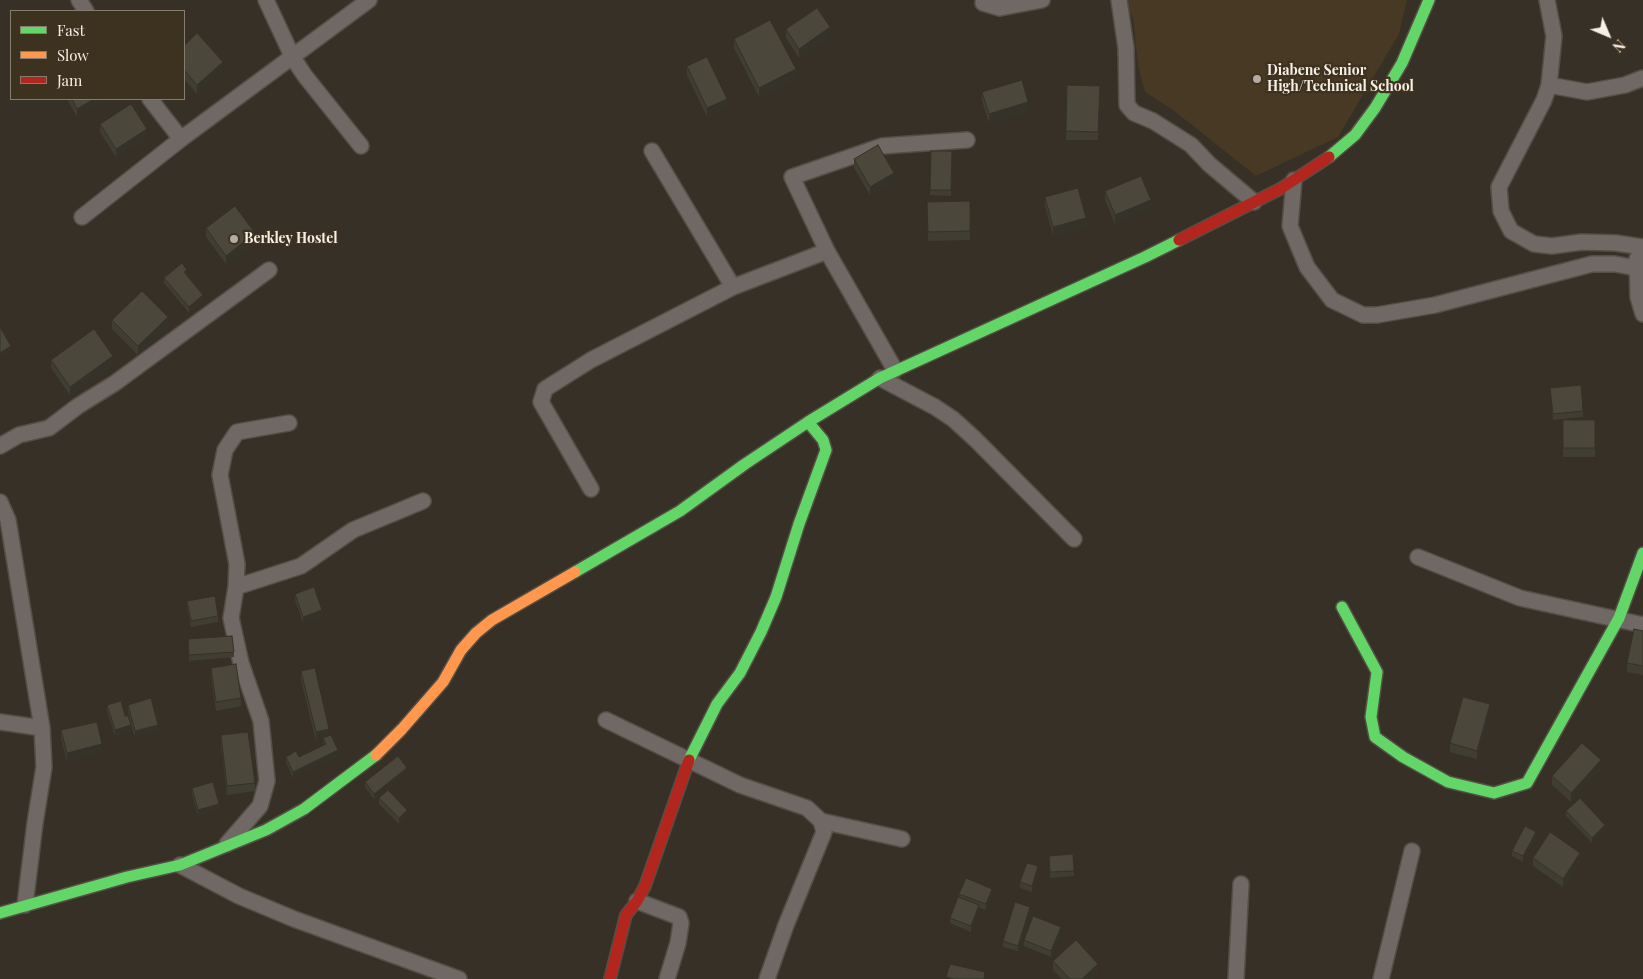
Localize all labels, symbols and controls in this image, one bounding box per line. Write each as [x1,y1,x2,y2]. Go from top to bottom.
legend [10,10,185,100]
north arrow [1583,10,1633,60]
text: Fast [57,20,85,40]
text: N [1609,36,1629,56]
text: Slow [57,45,89,65]
place label: Diabene Senior High/Technical School [1267,63,1414,95]
text: Jam [57,70,82,90]
marker: Diabene Senior High/Technical School [1251,73,1263,85]
place label: Berkley Hostel [244,231,338,247]
marker: Berkley Hostel [228,233,240,245]

